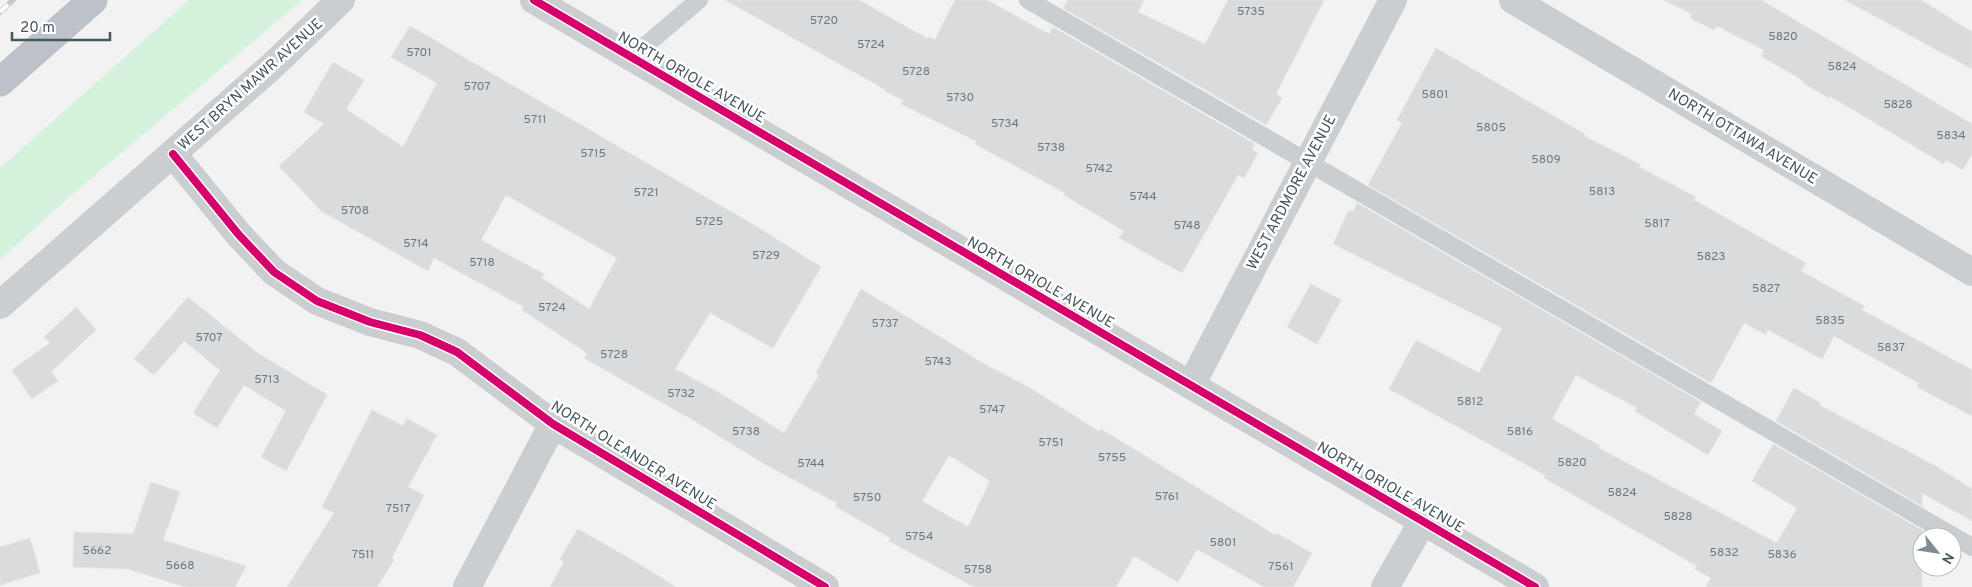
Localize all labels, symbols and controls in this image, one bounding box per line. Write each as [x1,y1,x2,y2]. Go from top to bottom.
house number: 5735 [1237,4,1265,20]
scale bar [12,10,110,42]
house number: 5720 [810,13,838,29]
street label: WEST BRYN MAWR AVENUE [175,15,327,155]
text: 20 m [20,19,55,38]
street label: NORTH ORIOLE AVENUE [614,28,768,128]
house number: 5820 [1768,29,1798,45]
house number: 5724 [857,37,885,53]
house number: 5701 [406,45,432,61]
house number: 5824 [1827,59,1857,75]
house number: 5728 [902,64,930,80]
house number: 5707 [464,79,490,95]
street label: NORTH OTTAWA AVENUE [1664,85,1820,189]
house number: 5801 [1422,87,1448,103]
house number: 5730 [946,90,974,106]
house number: 5828 [1883,97,1913,113]
house number: 5711 [524,112,546,128]
street label: WEST ARDMORE AVENUE [1243,112,1341,274]
house number: 5734 [991,116,1019,132]
house number: 5805 [1476,120,1506,136]
house number: 5834 [1936,128,1966,144]
house number: 5738 [1037,140,1065,156]
house number: 5715 [580,146,606,162]
house number: 5809 [1531,152,1561,168]
house number: 5742 [1085,161,1113,177]
house number: 5813 [1589,184,1615,200]
house number: 5721 [633,185,659,201]
house number: 5744 [1129,189,1157,205]
house number: 5708 [341,203,369,219]
house number: 5725 [695,214,723,230]
house number: 5817 [1644,216,1670,232]
house number: 5748 [1173,218,1201,234]
street label: NORTH ORIOLE AVENUE [963,233,1117,333]
house number: 5714 [403,236,429,252]
house number: 5729 [752,248,780,264]
house number: 5823 [1696,249,1726,265]
house number: 5718 [469,255,495,271]
house number: 5827 [1752,281,1780,297]
house number: 5724 [538,300,566,316]
house number: 5835 [1815,313,1845,329]
house number: 5737 [872,316,898,332]
house number: 5707 [196,330,222,346]
house number: 5837 [1877,340,1905,356]
house number: 5728 [600,347,628,363]
house number: 5743 [924,354,952,370]
house number: 5713 [254,372,280,388]
house number: 5732 [667,386,695,402]
house number: 5812 [1457,394,1483,410]
street label: NORTH OLEANDER AVENUE [547,397,720,515]
house number: 5747 [979,402,1005,418]
house number: 5738 [732,424,760,440]
house number: 5816 [1507,424,1533,440]
house number: 5751 [1038,435,1064,451]
street label: NORTH ORIOLE AVENUE [1313,438,1467,538]
house number: 5755 [1098,450,1126,466]
house number: 5820 [1557,455,1587,471]
house number: 5744 [797,456,825,472]
house number: 5824 [1607,485,1637,501]
house number: 5761 [1155,489,1179,505]
house number: 5750 [853,490,881,506]
house number: 7517 [386,501,410,517]
house number: 5828 [1663,509,1693,525]
north arrow [1912,527,1962,577]
house number: 5754 [905,529,933,545]
house number: 5801 [1210,535,1236,551]
house number: 5662 [82,543,112,559]
house number: 5832 [1709,545,1739,561]
house number: 7511 [352,547,374,563]
house number: 5836 [1767,547,1797,563]
text: N [1937,549,1957,566]
house number: 5668 [165,558,195,574]
house number: 7561 [1268,559,1294,575]
house number: 5758 [964,562,992,578]

